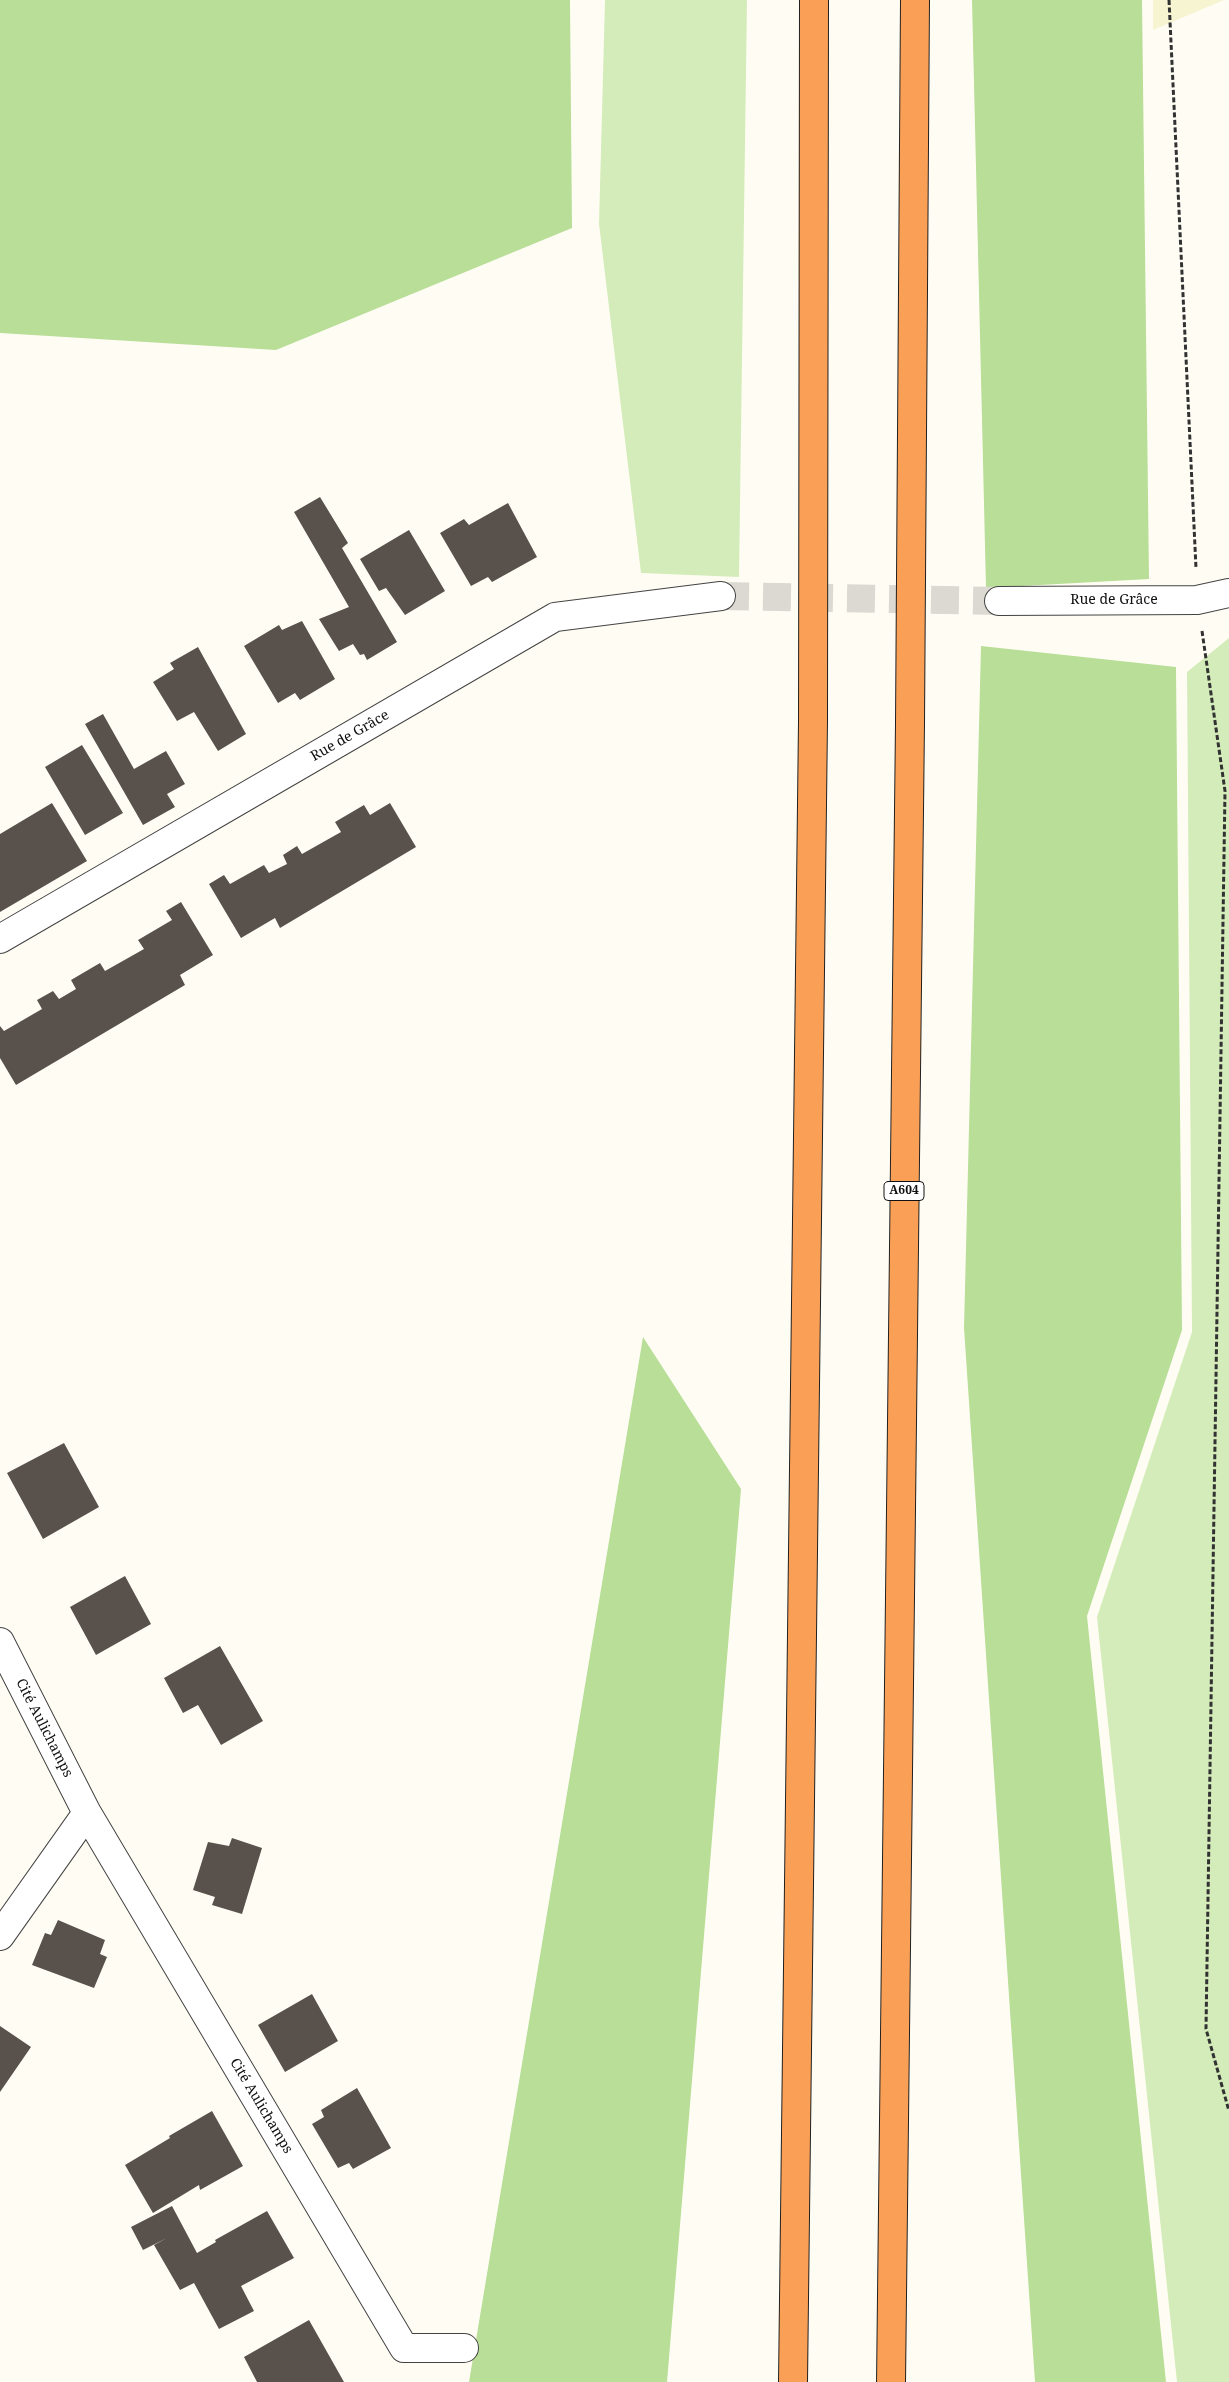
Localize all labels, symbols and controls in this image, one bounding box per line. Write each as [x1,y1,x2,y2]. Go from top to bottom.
street label: Rue de Grâce [1070,592,1158,608]
street label: Rue de Grâce [308,707,392,765]
road number: A604 [884,1182,924,1200]
street label: Cité Aulichamps [12,1676,76,1780]
street label: Cité Aulichamps [226,2055,296,2157]

